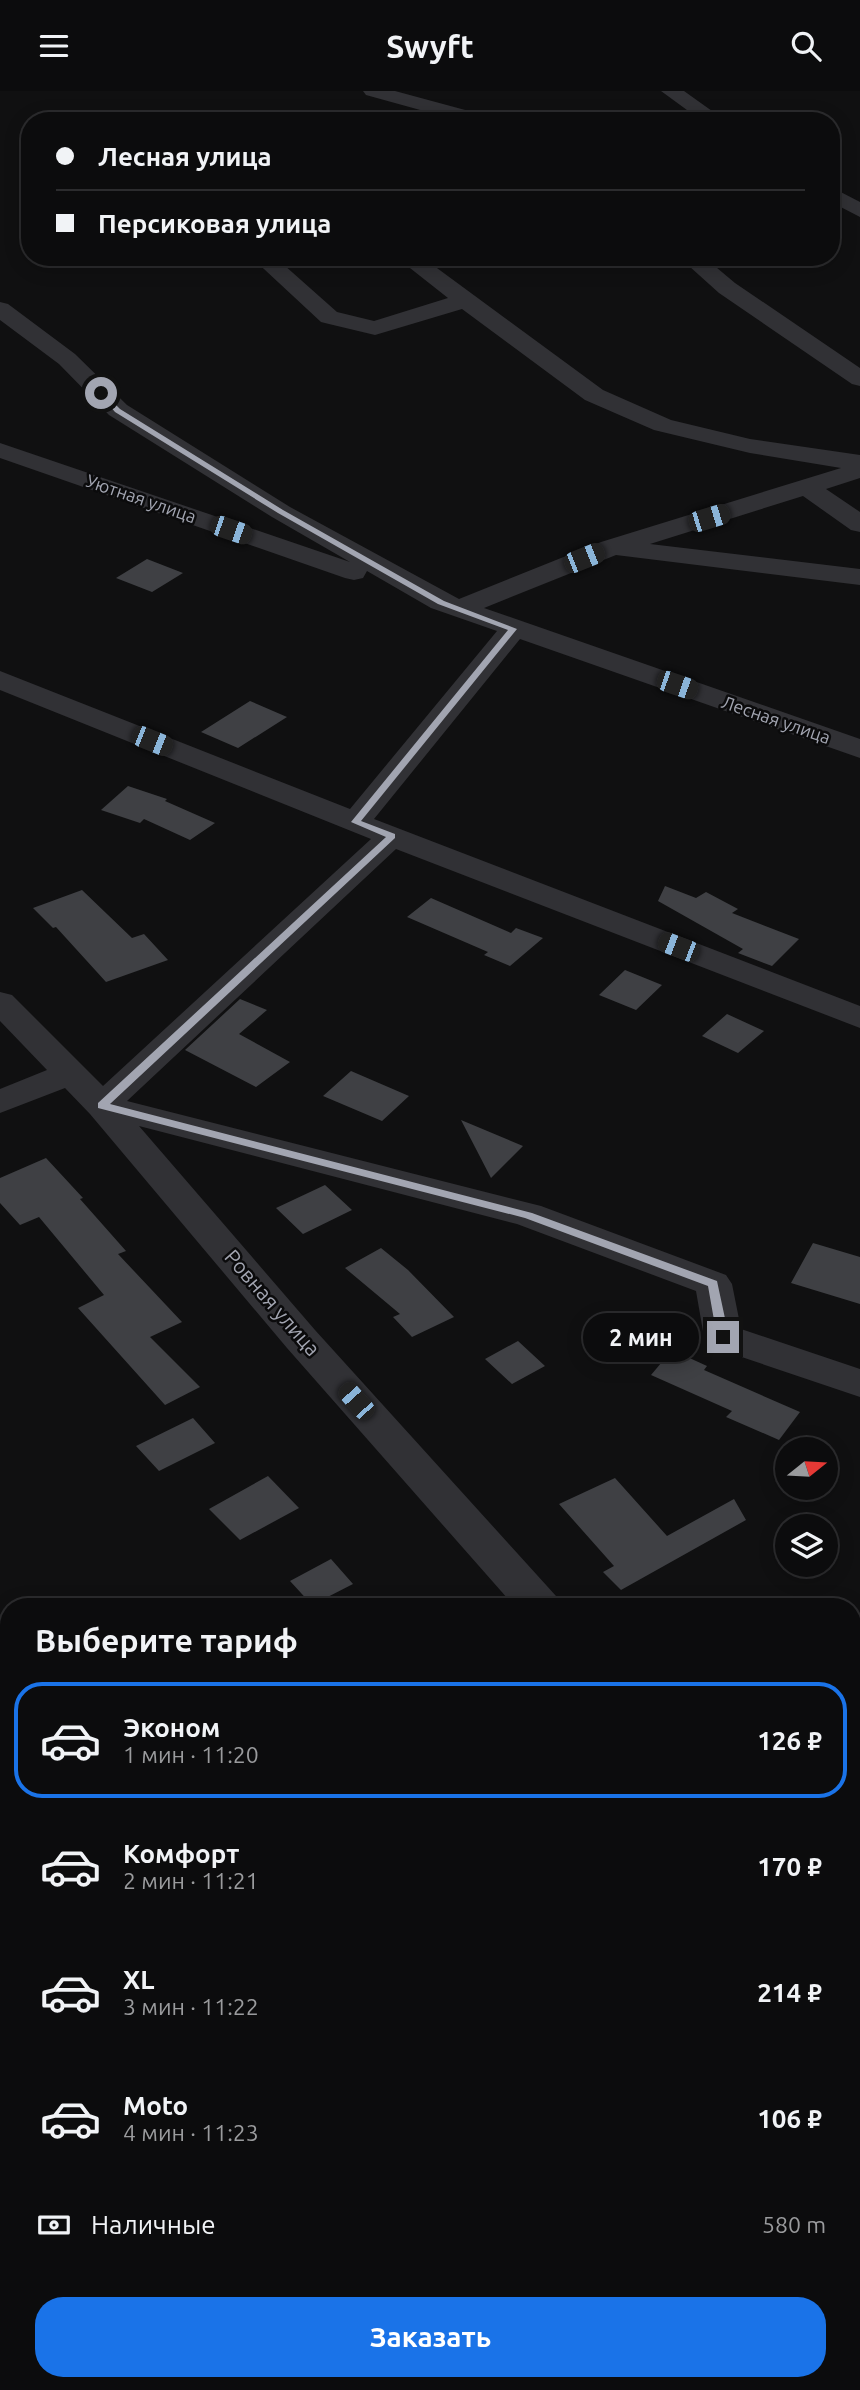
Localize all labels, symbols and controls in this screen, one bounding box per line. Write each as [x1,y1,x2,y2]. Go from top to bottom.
icon: menu [35,27,73,65]
icon: search [787,27,825,65]
text: Swyft [386,28,474,64]
text: Лесная улица [98,142,272,171]
text: Персиковая улица [98,209,331,238]
route start [85,377,117,409]
street label: Уютная улица [84,470,199,526]
car [686,502,733,534]
car [208,513,255,547]
car [561,540,608,576]
car [654,668,701,702]
street label: Лесная улица [719,691,833,747]
car [129,723,176,759]
car [655,930,702,964]
street label: Ровная улица [220,1244,325,1360]
callout: 2 мин [583,1313,698,1361]
route end [707,1321,739,1353]
text: 2 мин [609,1325,673,1350]
car [335,1378,378,1424]
north arrow [775,1437,838,1500]
map controls [775,1437,838,1577]
button: layers [775,1514,838,1577]
text: Выберите тариф [35,1622,298,1658]
icon: car [39,1709,102,1772]
text: Эконом [123,1713,220,1742]
text: 126 ₽ [757,1726,822,1755]
text: 1 мин · 11:20 [123,1742,259,1767]
icon: car [39,1835,102,1898]
text: Комфорт [123,1839,239,1868]
text: 170 ₽ [757,1852,822,1881]
text: 2 мин · 11:21 [123,1868,259,1893]
icon: car [39,1961,102,2024]
text: XL [123,1965,154,1994]
text: 214 ₽ [757,1978,822,2007]
text: 3 мин · 11:22 [123,1994,259,2019]
icon: car [39,2087,102,2150]
text: Moto [123,2091,188,2120]
text: 106 ₽ [757,2104,822,2133]
text: 4 мин · 11:23 [123,2120,259,2145]
icon: cash [35,2206,73,2244]
text: Наличные [91,2210,216,2239]
text: 580 m [762,2212,826,2237]
button: Заказать [35,2297,826,2377]

